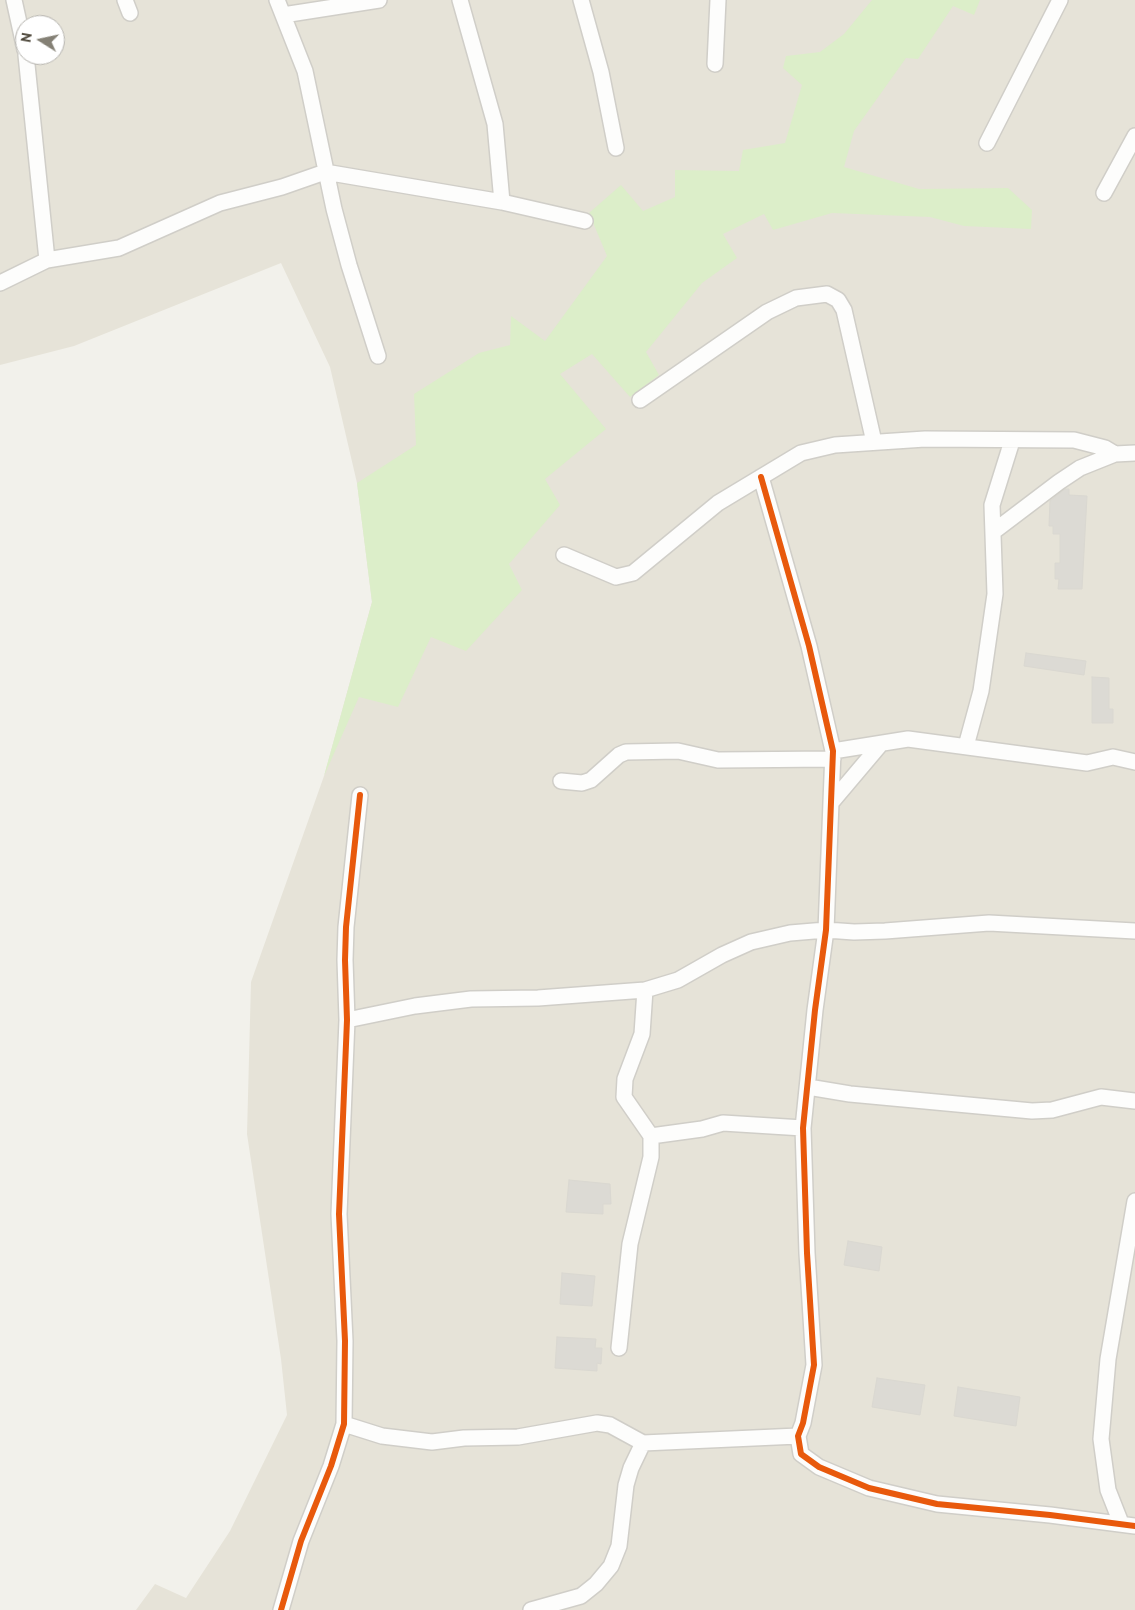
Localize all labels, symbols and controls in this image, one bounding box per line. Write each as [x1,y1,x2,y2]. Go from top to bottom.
north arrow [15,15,65,65]
text: N [17,31,36,44]

